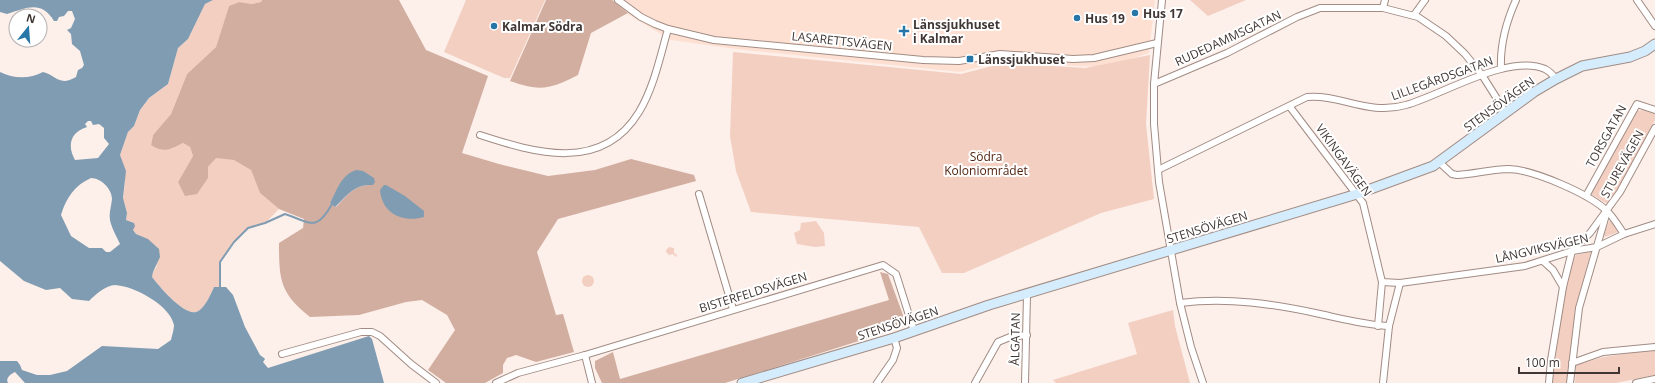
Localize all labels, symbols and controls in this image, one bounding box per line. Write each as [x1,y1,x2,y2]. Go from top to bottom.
place label: Hus 17 [1143,5,1183,22]
street label: RUDEDAMMSGATAN [1172,6,1284,70]
north arrow [8,8,48,48]
marker: Hus 17 [1130,8,1140,18]
text: N [25,9,38,26]
place label: Hus 19 [1085,10,1125,27]
marker: Hus 19 [1072,13,1082,23]
place label: Länssjukhuset i Kalmar [913,16,1000,47]
place label: Kalmar Södra [502,18,583,35]
marker: Kalmar Södra [489,21,499,31]
marker: Länssjukhuset i Kalmar [898,25,910,37]
street label: LASARETTSVÄGEN [791,27,893,55]
place label: Länssjukhuset [978,51,1065,68]
street label: LILLEGÅRDSGATAN [1389,52,1495,104]
marker: Länssjukhuset [965,54,975,64]
street label: STENSÖVÄGEN [1460,72,1538,136]
street label: TORSGATAN [1582,101,1630,171]
street label: VIKINGAVÄGEN [1312,120,1376,200]
street label: STUREVÄGEN [1596,127,1648,201]
park label: Södra Koloniområdet [944,148,1028,179]
street label: STENSÖVÄGEN [1164,207,1250,247]
street label: LÅNGVIKSVÄGEN [1494,229,1590,267]
street label: BISTERFELDSVÄGEN [697,268,809,316]
street label: STENSÖVÄGEN [855,302,941,344]
street label: ÅLGATAN [1006,312,1024,366]
scale bar [1519,349,1619,375]
text: 100 m [1525,354,1560,371]

